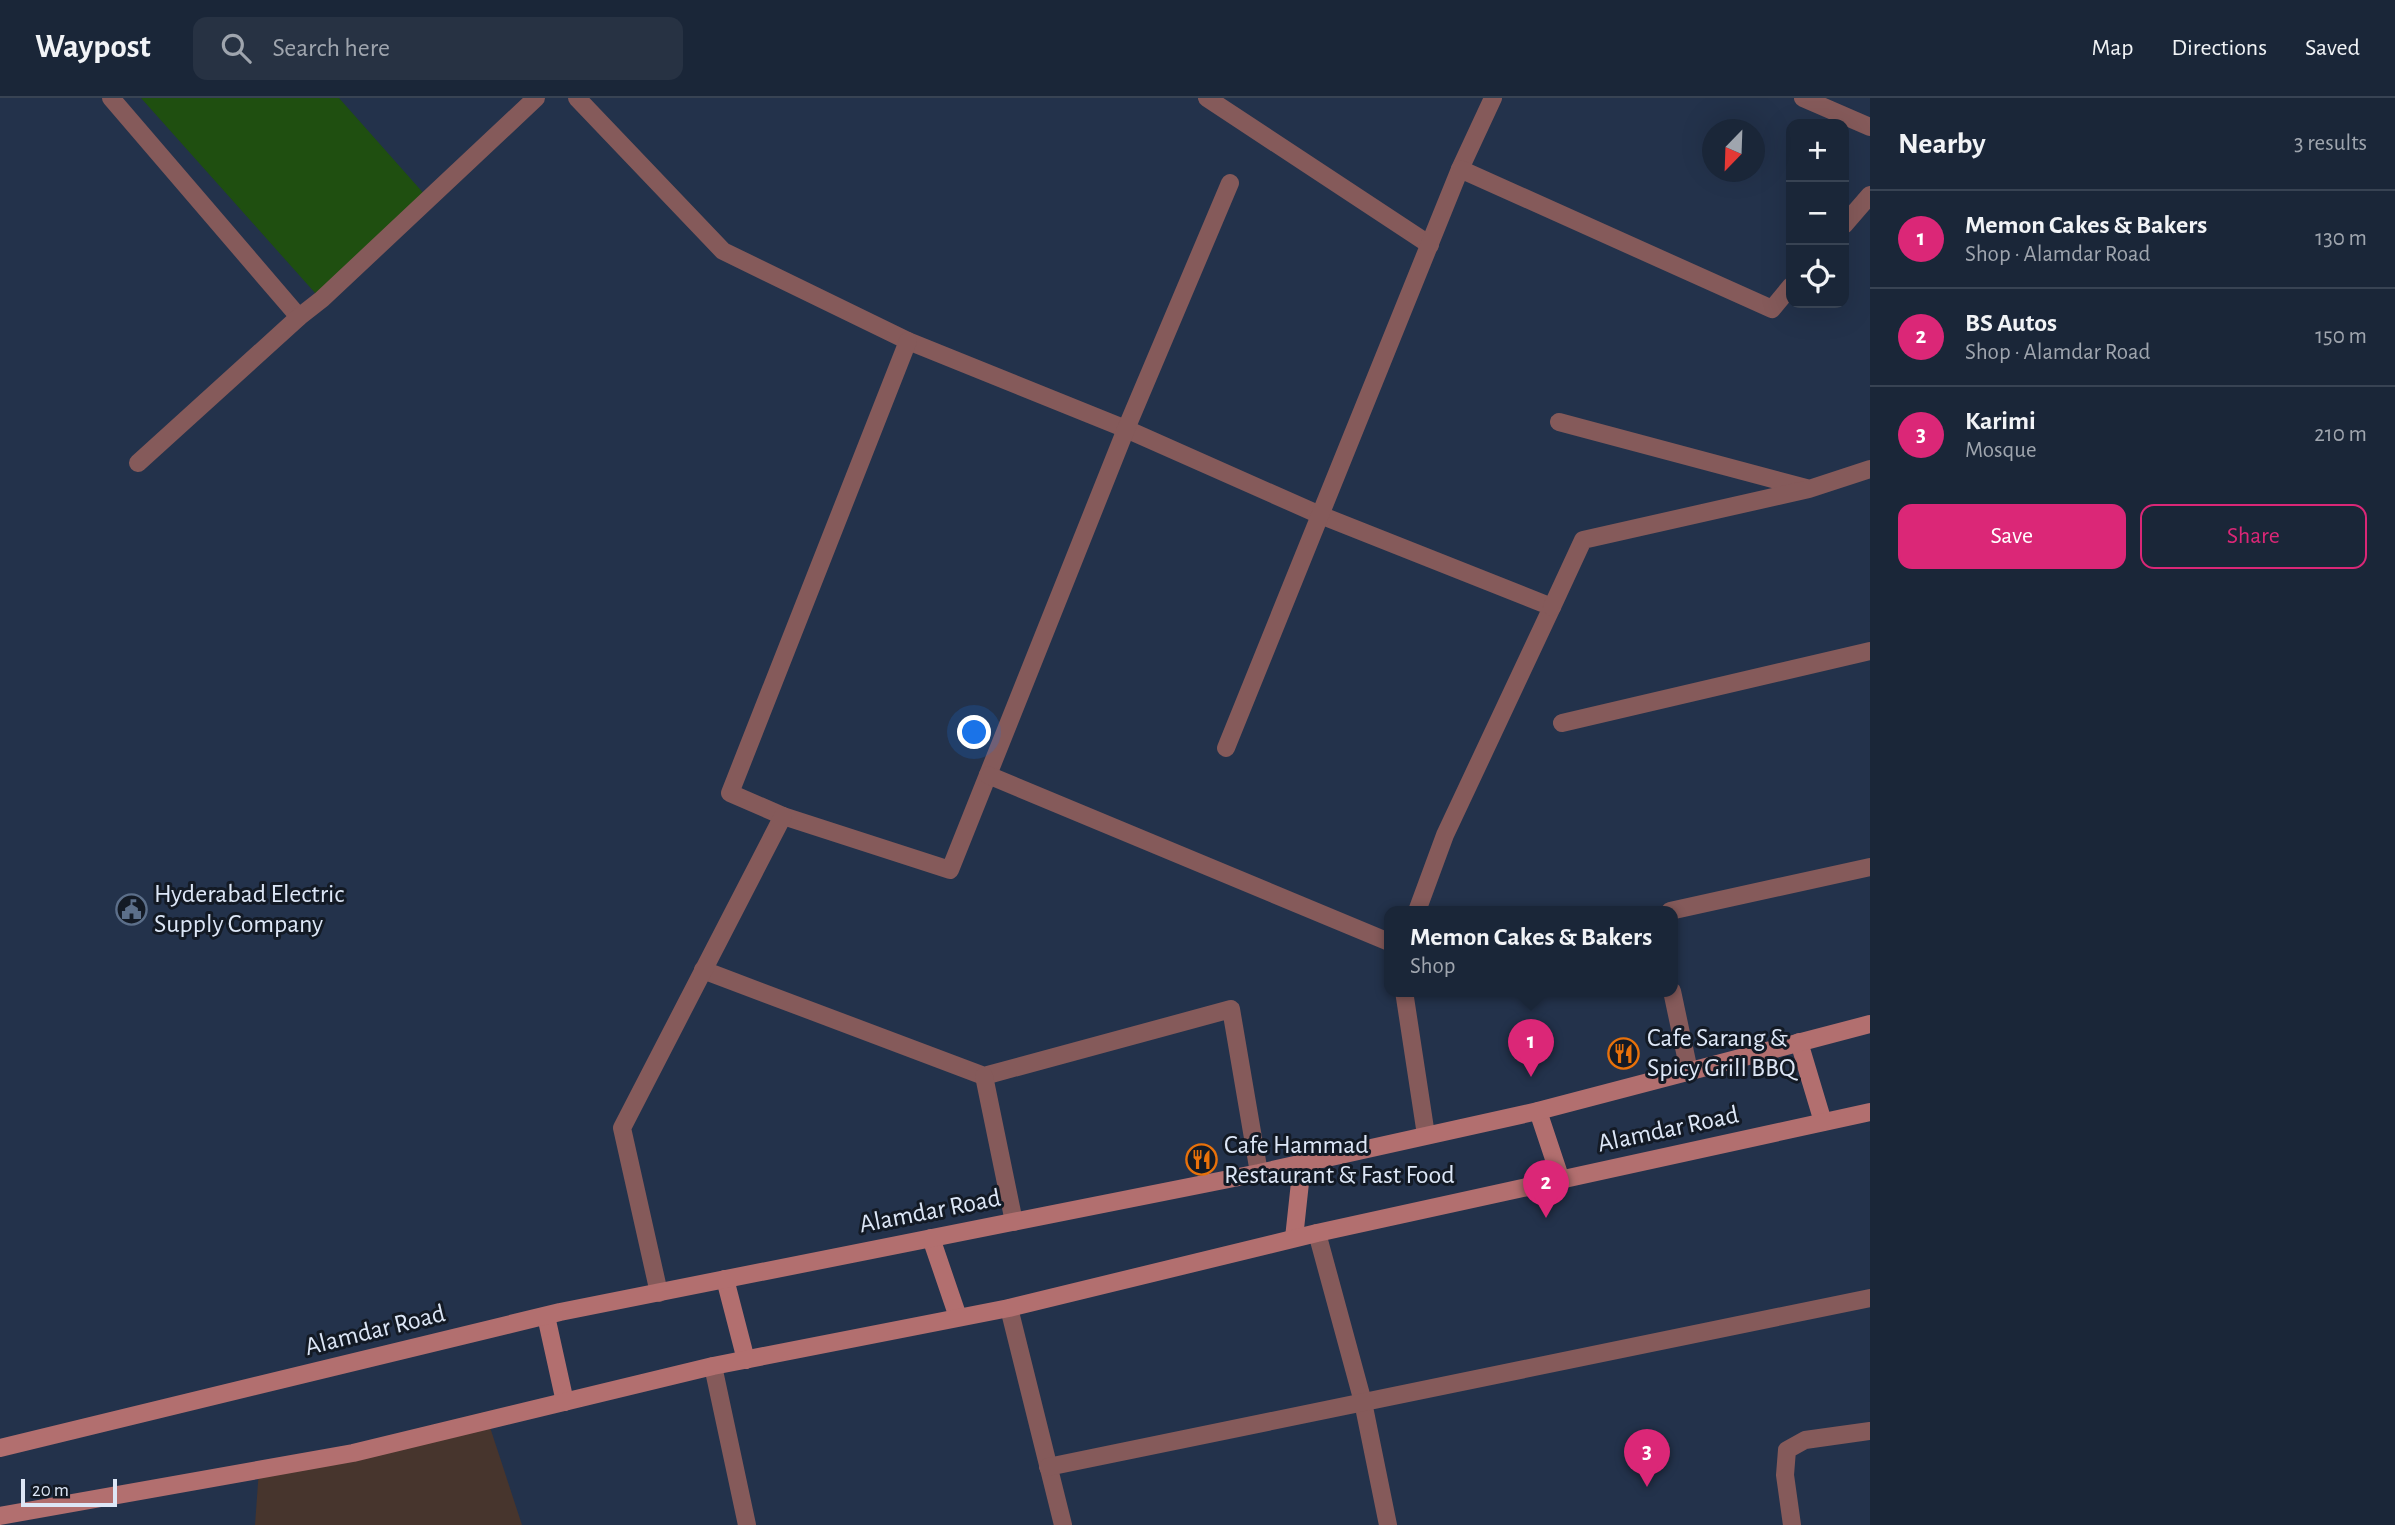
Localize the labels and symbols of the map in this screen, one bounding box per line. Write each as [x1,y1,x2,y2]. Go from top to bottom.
north arrow [1702,119,1765,182]
your location [957,715,991,749]
place label: Hyderabad Electric Supply Company [154,881,344,937]
public building icon: Hyderabad Electric Supply Company [114,892,148,926]
pin: 1 [1508,1019,1554,1077]
place label: Cafe Sarang & Spicy Grill BBQ [1647,1025,1799,1081]
restaurant icon: Cafe Sarang & Spicy Grill BBQ [1607,1036,1641,1070]
street label: Alamdar Road [1595,1101,1741,1157]
place label: Cafe Hammad Restaurant & Fast Food [1224,1132,1455,1188]
restaurant icon: Cafe Hammad Restaurant & Fast Food [1184,1143,1218,1177]
pin: 2 [1523,1160,1569,1218]
street label: Alamdar Road [857,1185,1003,1237]
street label: Alamdar Road [302,1300,448,1360]
pin: 3 [1624,1429,1670,1487]
scale bar [21,1476,117,1508]

